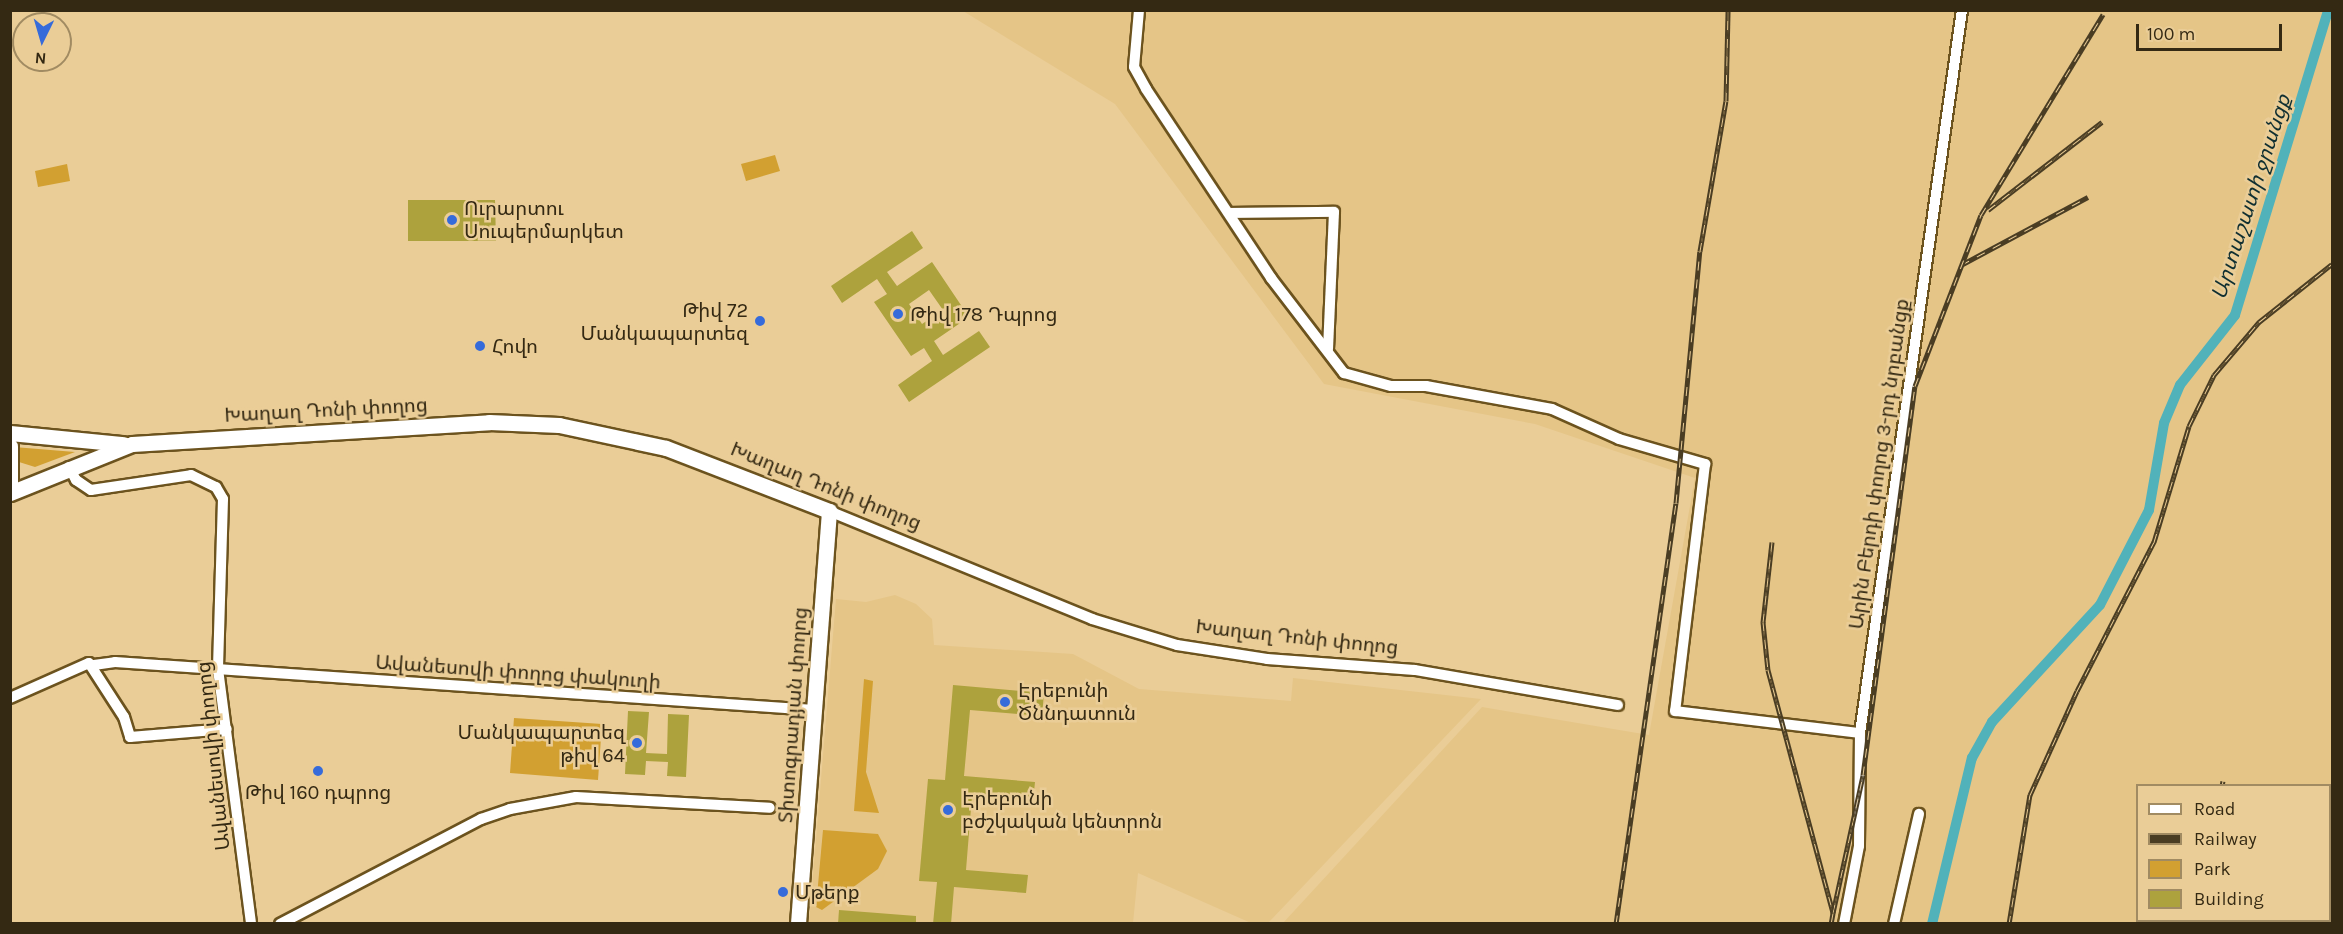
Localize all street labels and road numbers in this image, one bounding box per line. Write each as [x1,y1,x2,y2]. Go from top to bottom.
street label: Արին Բերդի փողոց 3-րդ նրբանցք [1844,297,1914,631]
street label: Խաղաղ Դոնի փողոց [224,393,428,427]
street label: Խաղաղ Դոնի փողոց [727,437,925,535]
street label: Տիտոգրադյան փողոց [773,606,813,824]
street label: Խաղաղ Դոնի փողոց [1194,614,1400,660]
street label: Ավանեսովի փողոց փակուղի [374,650,662,694]
street label: Ավանեսովի փողոց [191,660,235,852]

